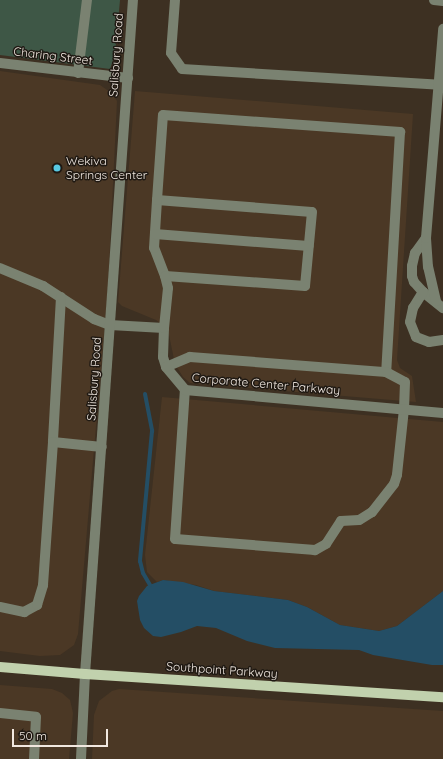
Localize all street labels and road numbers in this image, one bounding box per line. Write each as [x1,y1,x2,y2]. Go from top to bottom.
street label: Salisbury Road [106,13,126,97]
street label: Charing Street [13,44,93,68]
street label: Salisbury Road [84,337,104,421]
street label: Corporate Center Parkway [191,370,341,398]
street label: Southpoint Parkway [166,659,278,681]

